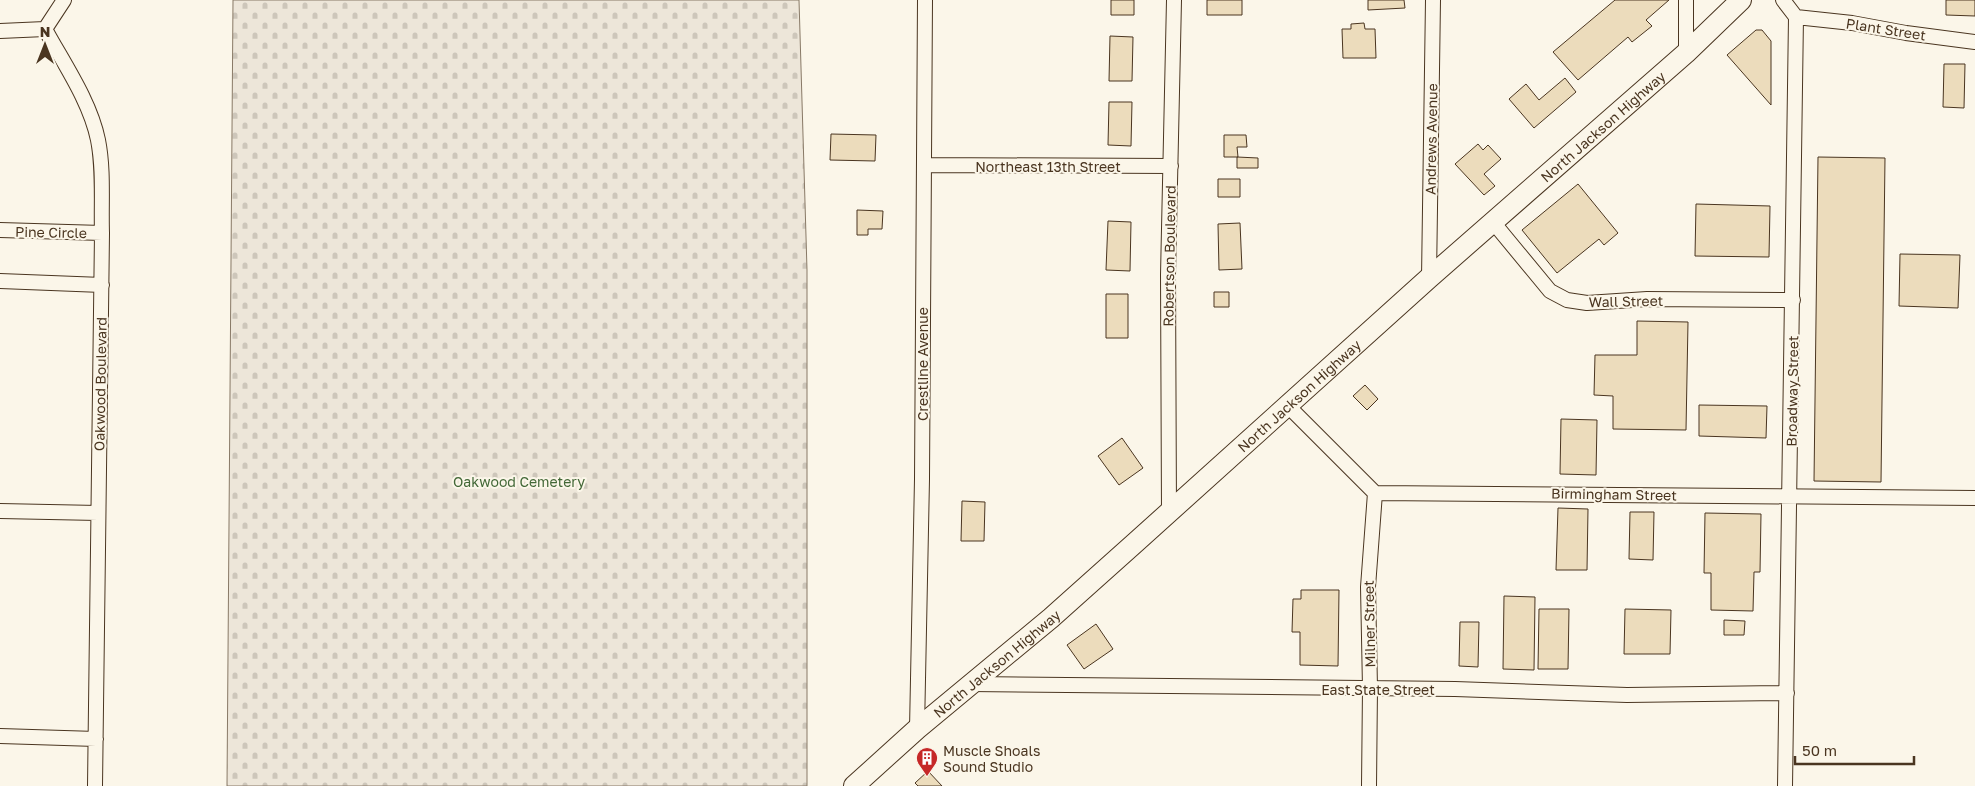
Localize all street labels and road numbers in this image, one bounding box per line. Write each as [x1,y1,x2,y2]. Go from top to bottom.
street label: Plant Street [1845,14,1927,44]
street label: North Jackson Highway [1537,67,1668,185]
street label: Andrews Avenue [1422,83,1440,195]
street label: Northeast 13th Street [975,158,1121,175]
street label: Robertson Boulevard [1159,185,1179,327]
street label: Pine Circle [15,223,87,241]
street label: Wall Street [1589,292,1663,310]
street label: Crestline Avenue [914,307,931,421]
street label: Oakwood Boulevard [90,317,110,451]
street label: North Jackson Highway [1234,335,1364,455]
street label: Broadway Street [1783,335,1801,447]
street label: Birmingham Street [1551,484,1677,504]
street label: Milner Street [1360,580,1378,668]
street label: North Jackson Highway [929,606,1063,721]
street label: East State Street [1321,681,1435,698]

